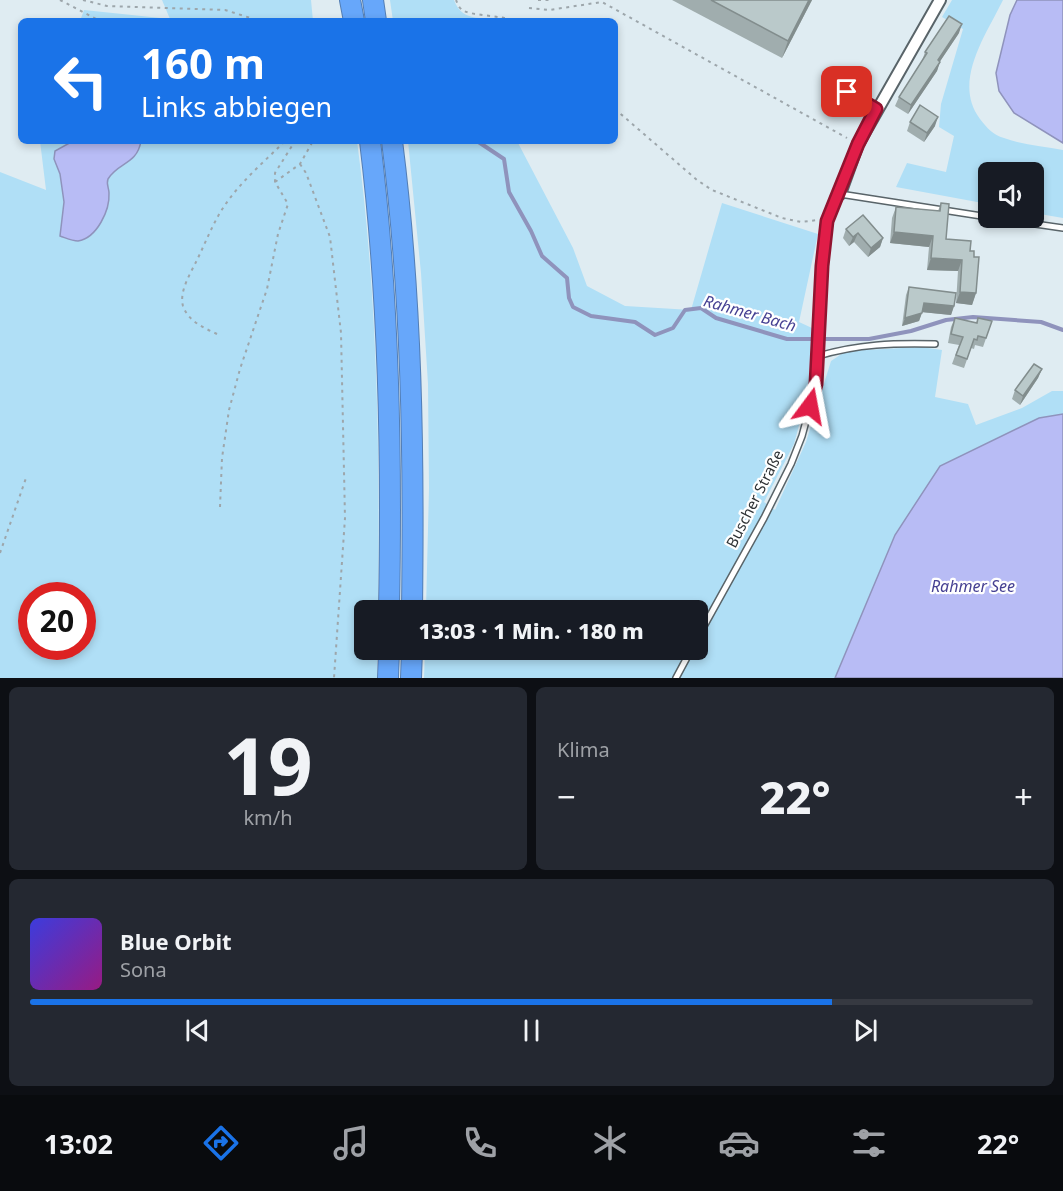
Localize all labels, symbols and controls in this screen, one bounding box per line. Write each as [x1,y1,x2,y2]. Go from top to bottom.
text: 160 m [141,34,265,91]
icon: left [42,42,120,120]
pin [821,66,872,117]
icon: arrive [830,75,863,108]
text: Links abbiegen [141,88,332,125]
map controls [978,162,1044,228]
button: sound [978,162,1044,228]
water label: Rahmer Bach [701,289,799,337]
position arrow [778,374,842,438]
street label: Buscher Straße [721,446,787,551]
water label: Rahmer See [931,575,1015,597]
speed limit sign: 20 [18,582,96,660]
text: 13:03 · 1 Min. · 180 m [418,615,644,645]
text: 19 [223,712,313,818]
text: Klima [557,736,610,763]
text: 22° [759,766,831,827]
text: − [557,774,576,819]
text: + [1014,774,1033,819]
text: km/h [243,804,293,831]
text: Blue Orbit [120,926,232,956]
text: Sona [120,956,167,983]
icon: previous [181,1014,214,1047]
icon: pause [515,1014,548,1047]
icon: next [849,1014,882,1047]
icon: directions [200,1122,242,1164]
icon: music [330,1122,372,1164]
icon: phone [459,1122,501,1164]
icon: climate [589,1122,631,1164]
icon: car [718,1122,760,1164]
icon: filters [848,1122,890,1164]
text: 13:02 [44,1125,113,1162]
text: 22° [977,1125,1019,1162]

